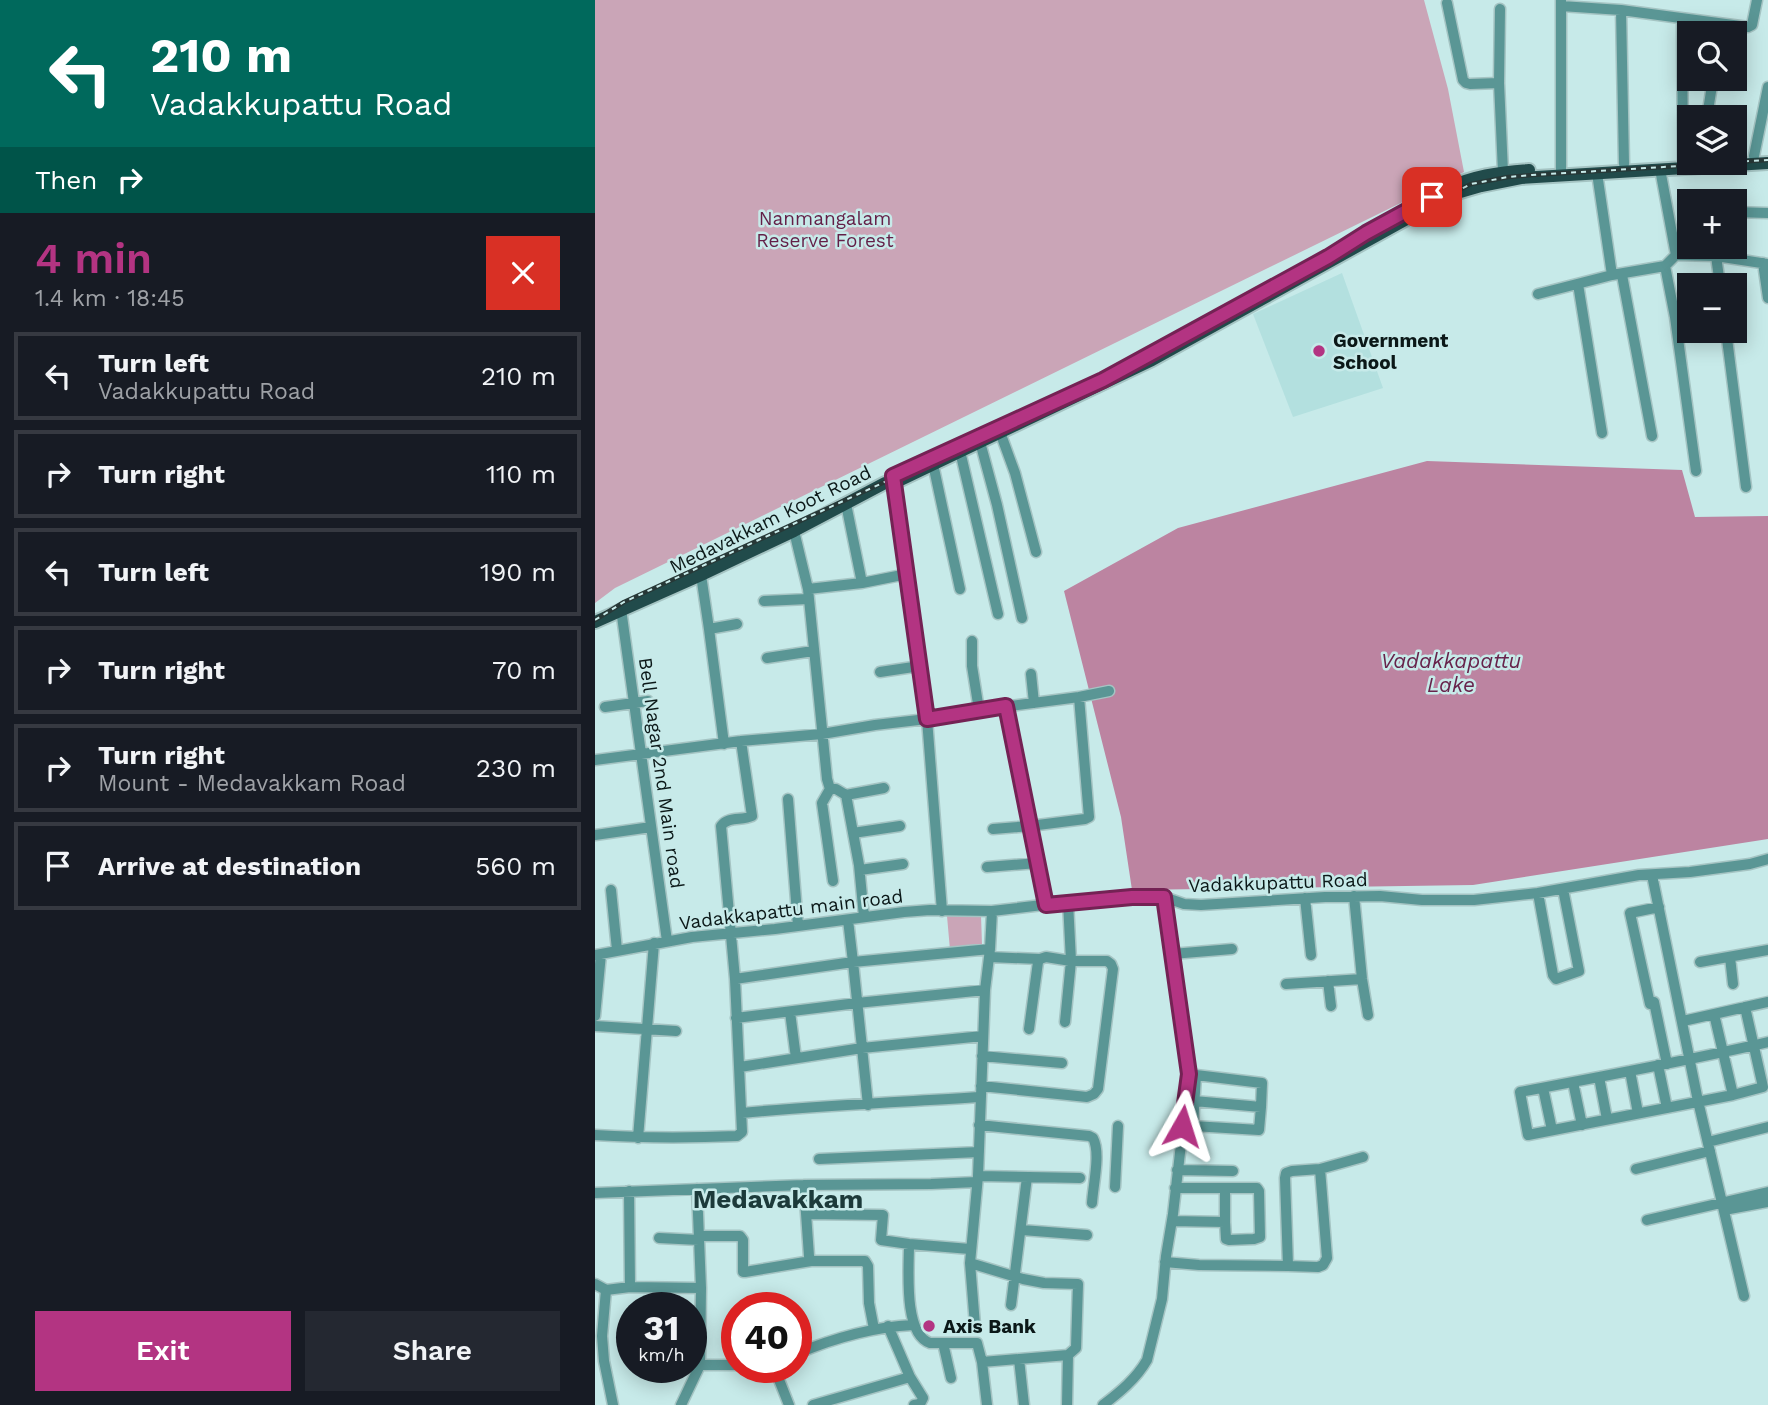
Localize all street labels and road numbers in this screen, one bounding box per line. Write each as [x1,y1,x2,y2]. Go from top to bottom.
street label: Medavakkam Koot Road [666,461,875,578]
street label: Bell Nagar 2nd Main road [634,656,689,890]
street label: Vadakkupattu Road [1188,868,1368,897]
street label: Vadakkapattu main road [678,884,904,935]

